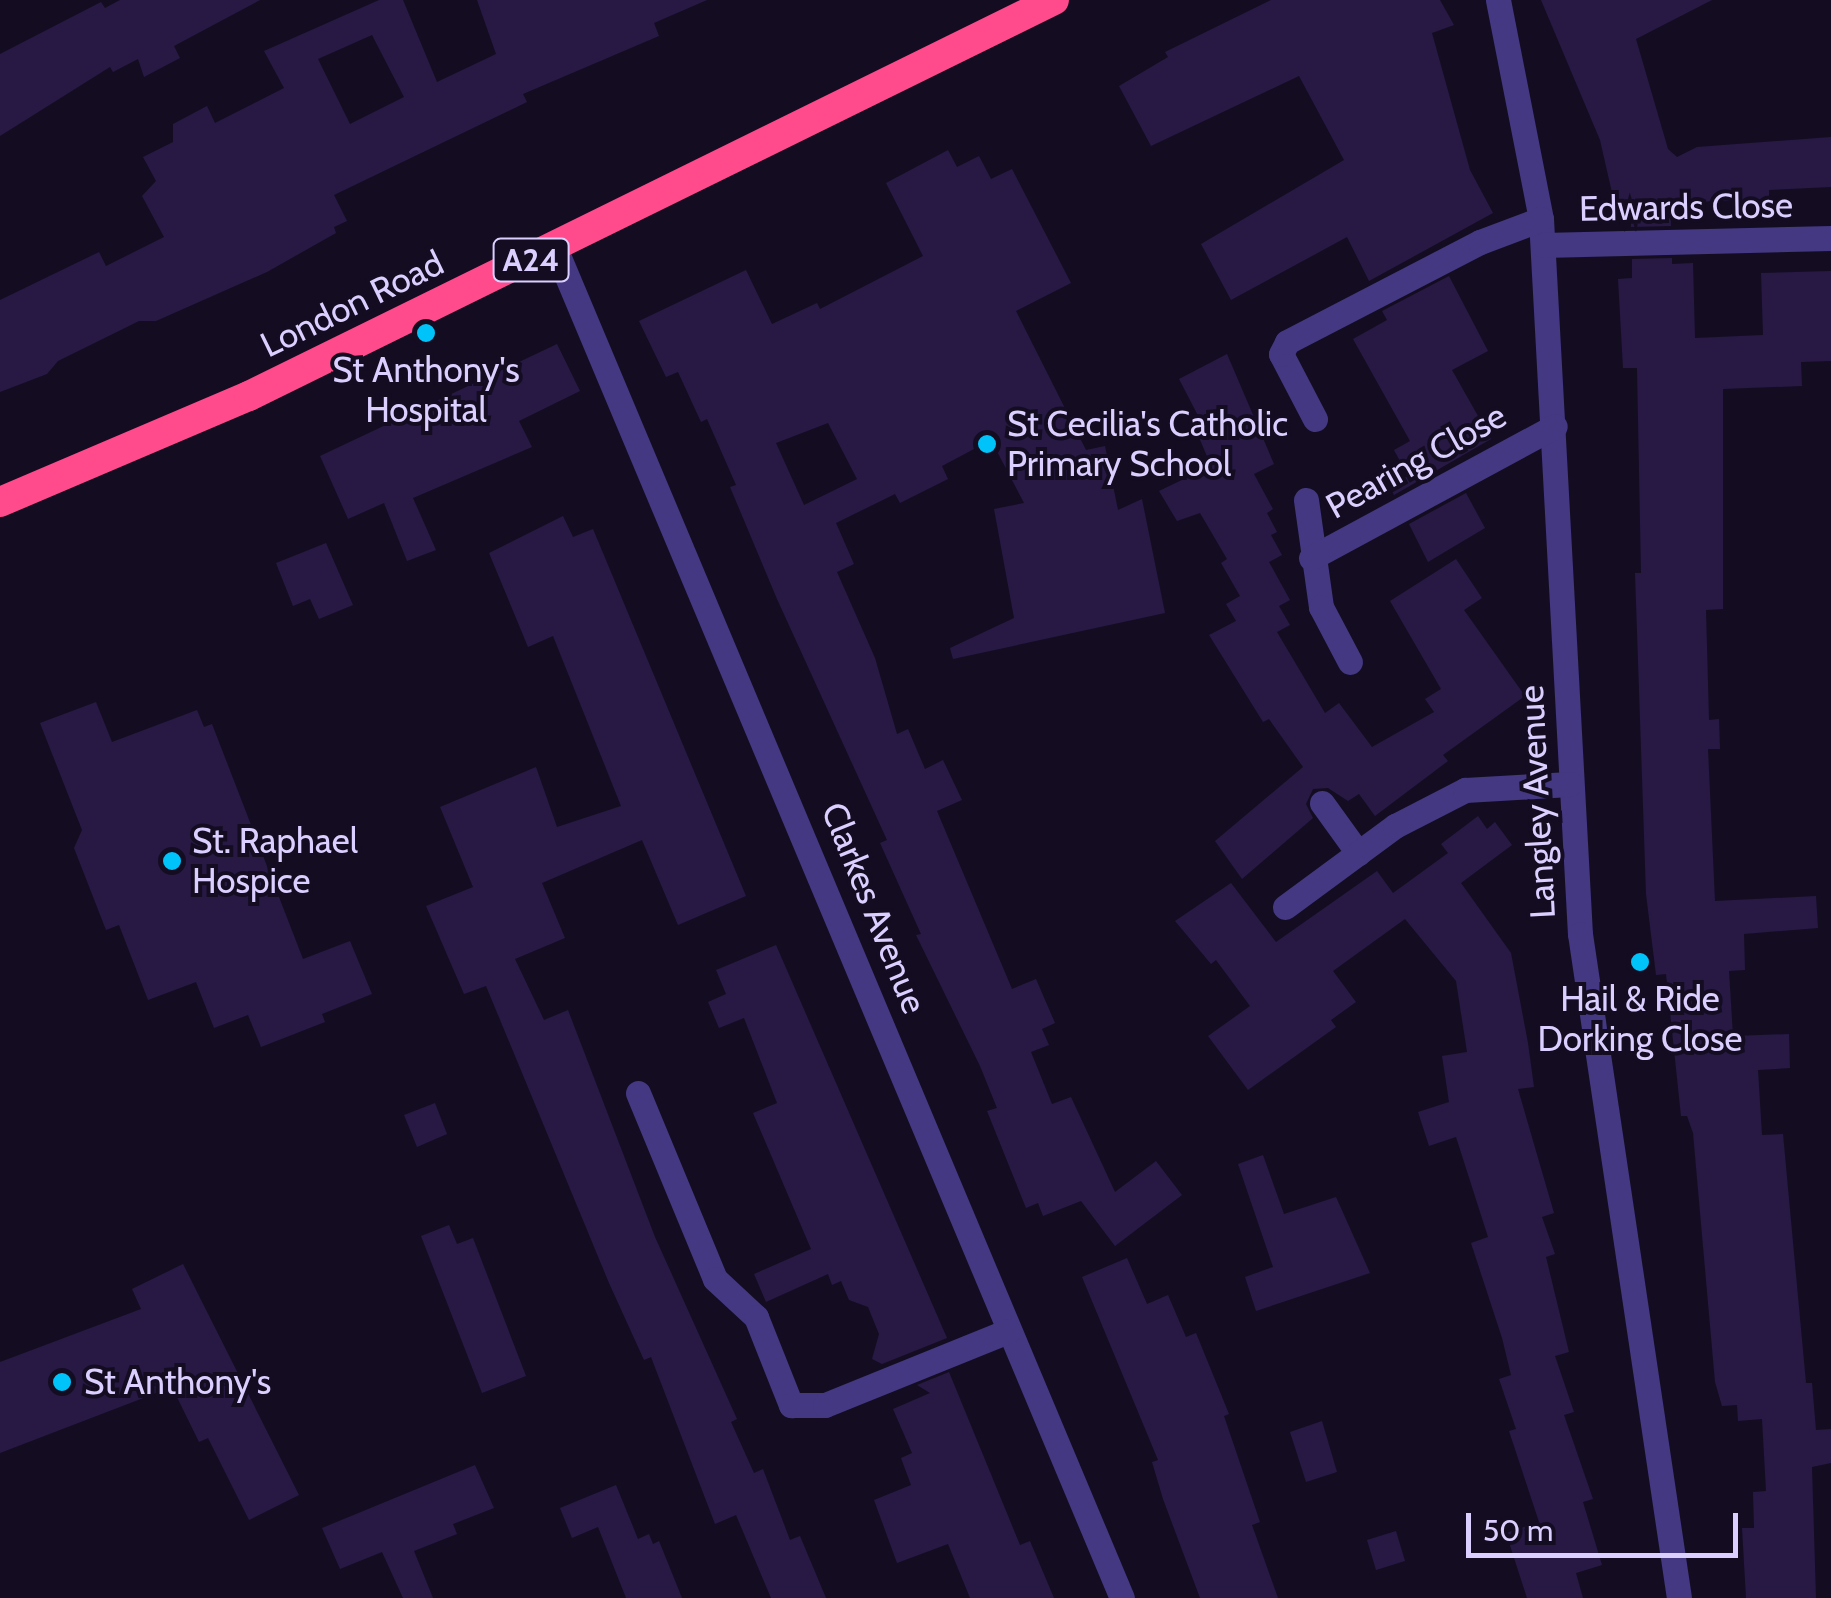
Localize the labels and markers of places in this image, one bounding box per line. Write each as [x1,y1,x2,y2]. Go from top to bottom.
marker: St Anthony's Hospital [415,322,437,344]
place label: St Anthony's Hospital [332,349,520,431]
place label: St Cecilia's Catholic Primary School [1007,403,1288,485]
marker: St Cecilia's Catholic Primary School [976,433,998,455]
place label: St. Raphael Hospice [192,820,358,902]
marker: St. Raphael Hospice [161,850,183,872]
marker: Hail & Ride Dorking Close [1629,951,1651,973]
place label: Hail & Ride Dorking Close [1538,978,1742,1060]
place label: St Anthony's [84,1361,271,1403]
marker: St Anthony's [49,1369,75,1395]

